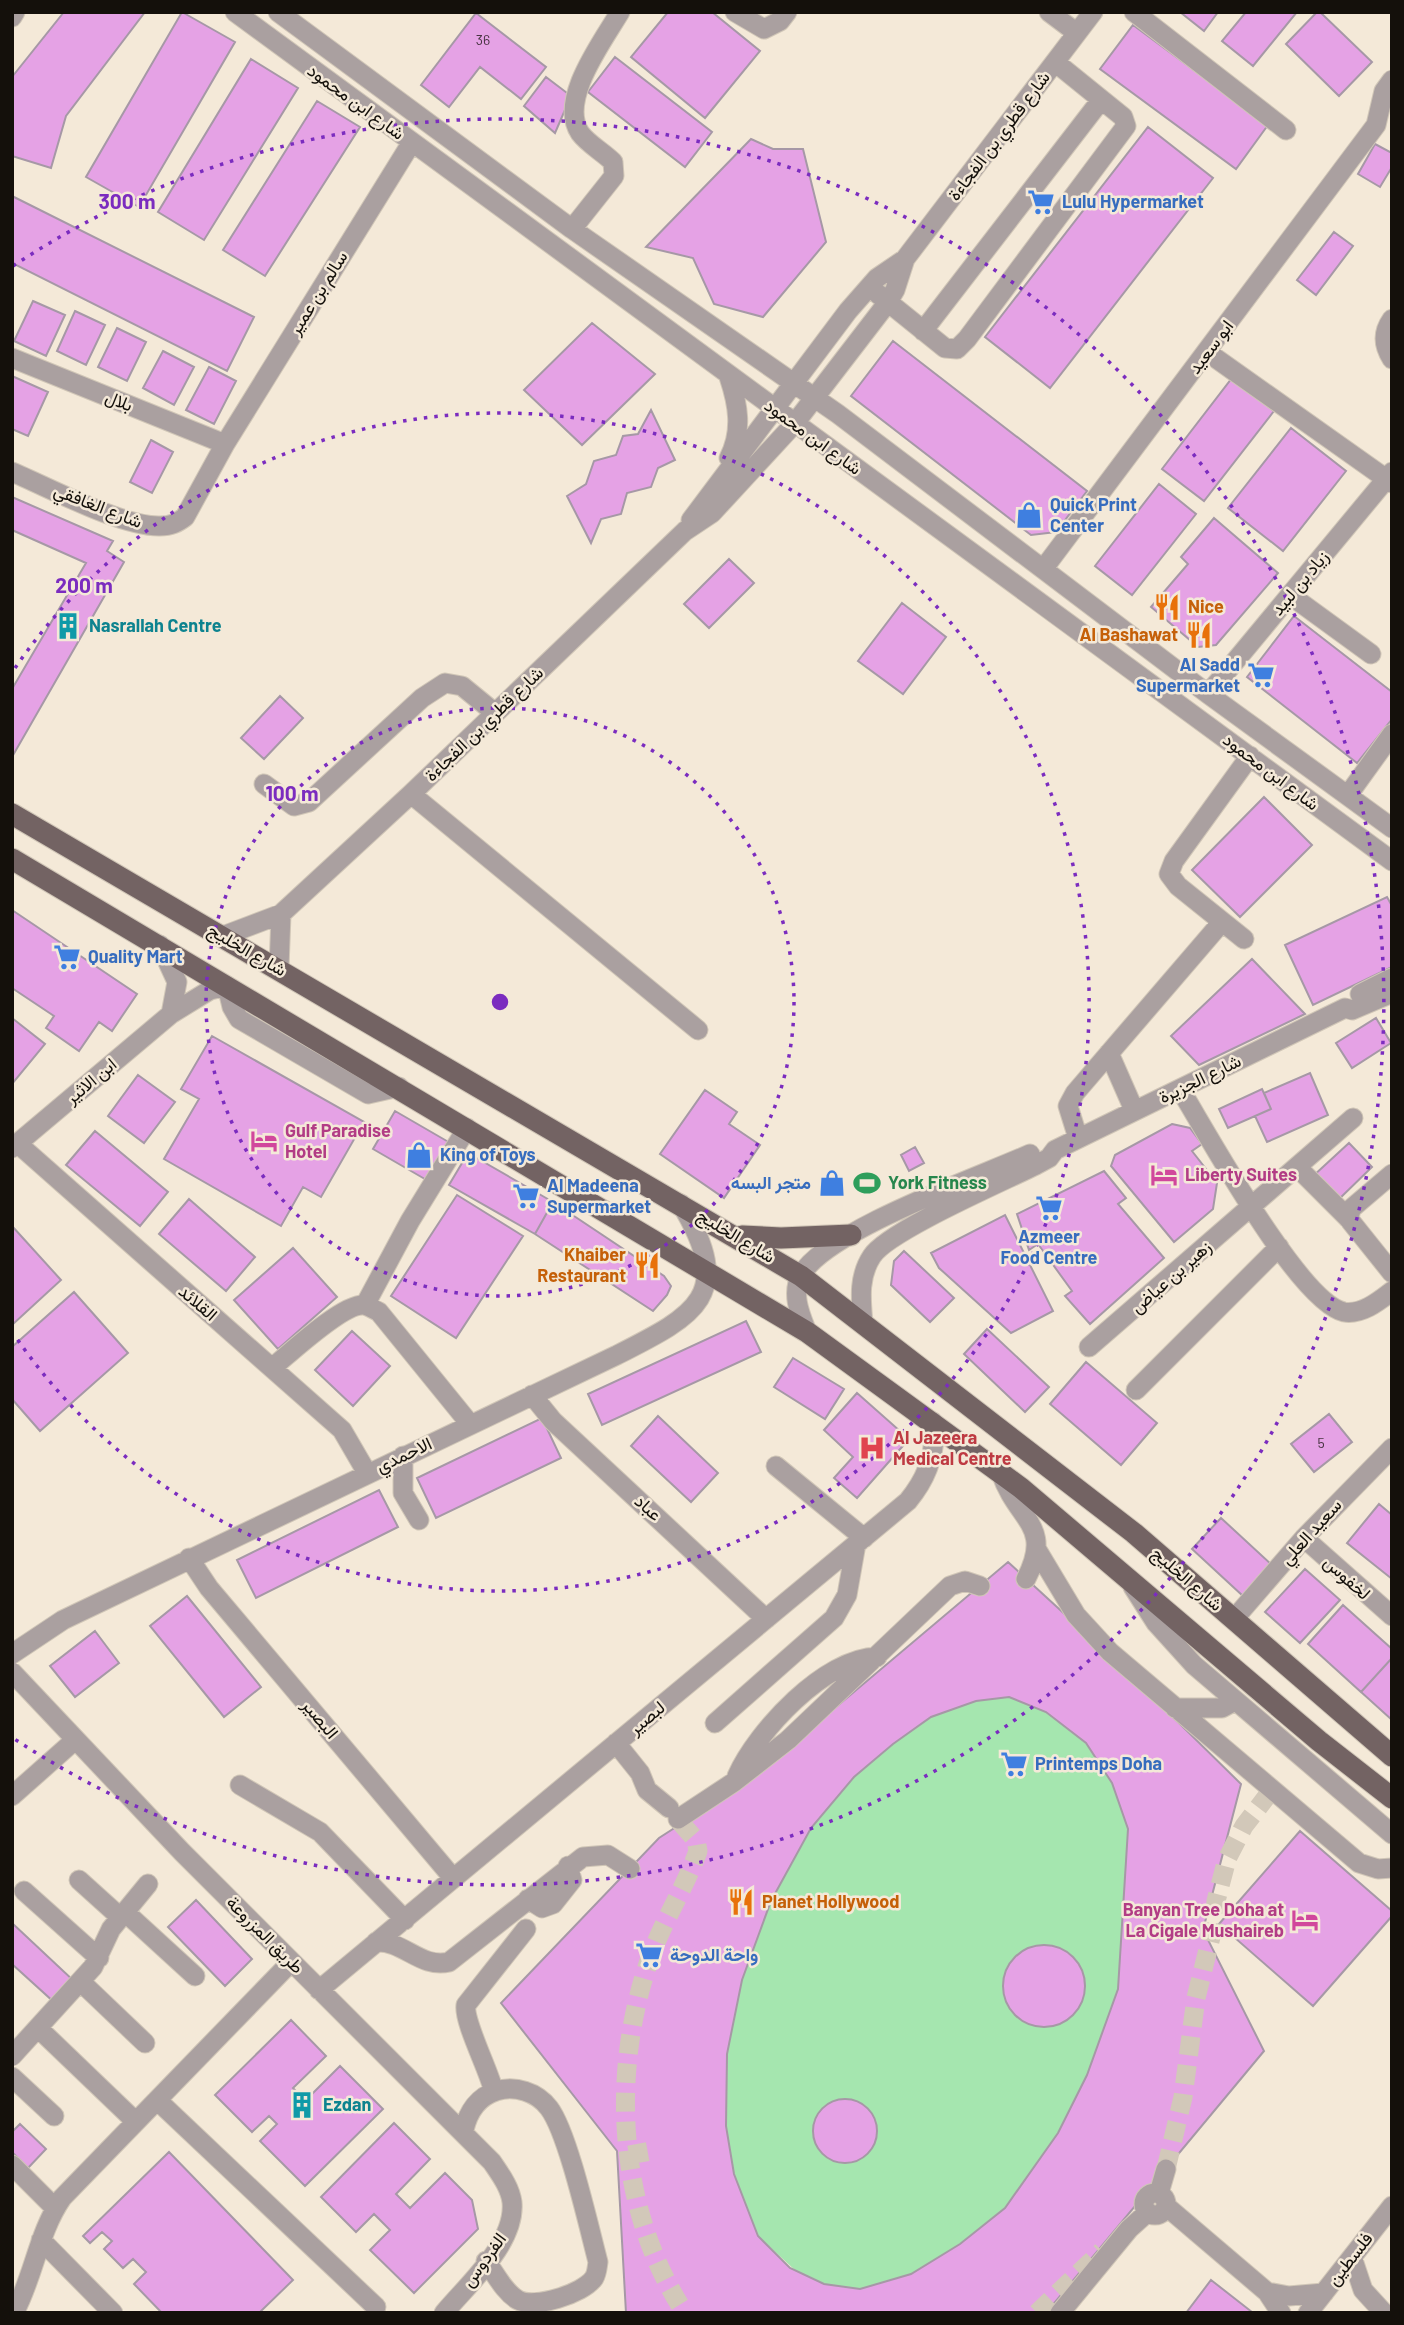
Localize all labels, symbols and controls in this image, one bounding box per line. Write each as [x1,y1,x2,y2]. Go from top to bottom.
house number: 36 [476,31,490,48]
street label: شارع ابن محمود [303,59,409,145]
street label: شارع قطري بن الفجاءة [942,66,1058,207]
supermarket icon: Lulu Hypermarket [1026,187,1056,217]
text: 300 m [98,188,156,213]
place label: Lulu Hypermarket [1062,190,1204,212]
street label: سالم بن عمير [282,246,353,340]
street label: ابو سعيد [1183,315,1238,378]
street label: بلال [102,385,136,416]
street label: شارع ابن محمود [760,394,866,480]
street label: شارع الغافقي [49,478,146,537]
place label: Quick Print Center [1050,493,1137,536]
shop icon: Quick Print Center [1014,500,1044,530]
street label: زياد بن لبيد [1266,545,1334,620]
text: 200 m [55,572,113,597]
restaurant icon: Nice [1152,592,1182,622]
place label: Nice [1188,595,1224,617]
building icon: Nasrallah Centre [53,611,83,641]
place label: Nasrallah Centre [89,614,222,636]
restaurant icon: Al Bashawat [1184,620,1214,650]
place label: Al Bashawat [1079,623,1178,645]
place label: Al Sadd Supermarket [1136,653,1240,696]
supermarket icon: Al Sadd Supermarket [1246,660,1276,690]
street label: شارع قطري بن الفجاءة [419,661,551,789]
street label: شارع ابن محمود [1218,728,1324,816]
text: 100 m [265,780,319,805]
street label: شارع الخليج [203,918,291,982]
supermarket icon: Quality Mart [52,942,82,972]
place label: Quality Mart [88,945,183,967]
centre of rings [488,990,512,1014]
street label: شارع الجزيرة [1155,1049,1245,1109]
street label: ابن الاثير [60,1052,121,1109]
place label: Gulf Paradise Hotel [285,1119,391,1162]
hotel icon: Gulf Paradise Hotel [249,1126,279,1156]
shop icon: King of Toys [404,1140,434,1170]
place label: King of Toys [440,1143,536,1165]
hotel icon: Liberty Suites [1149,1160,1179,1190]
place label: Liberty Suites [1185,1163,1297,1185]
shop icon: متجر البسه [817,1168,847,1198]
sports icon: York Fitness [852,1168,882,1198]
place label: متجر البسه [731,1171,811,1194]
place label: York Fitness [888,1171,987,1193]
place label: Al Madeena Supermarket [547,1174,651,1217]
supermarket icon: Al Madeena Supermarket [511,1181,541,1211]
supermarket icon: Azmeer Food Centre [1034,1193,1064,1223]
street label: شارع الخليج [693,1203,779,1269]
place label: Azmeer Food Centre [1001,1225,1098,1268]
street label: زهير بن عياض [1125,1235,1216,1318]
place label: Khaiber Restaurant [537,1243,626,1286]
restaurant icon: Khaiber Restaurant [632,1250,662,1280]
street label: القلائد [175,1279,223,1325]
place label: Al Jazeera Medical Centre [893,1426,1012,1469]
street label: الاحمدي [372,1432,437,1481]
hospital icon: Al Jazeera Medical Centre [857,1433,887,1463]
house number: 5 [1317,1434,1325,1451]
street label: عباد [631,1489,667,1525]
street label: سعيد العلي [1275,1494,1349,1572]
street label: شارع الخليج [1146,1541,1228,1617]
street label: لخفوس [1319,1550,1376,1605]
street label: البصير [296,1693,344,1743]
street label: لبصير [623,1696,670,1740]
supermarket icon: Printemps Doha [999,1749,1029,1779]
place label: Printemps Doha [1035,1752,1162,1774]
restaurant icon: Planet Hollywood [726,1887,756,1917]
place label: Planet Hollywood [762,1890,899,1912]
street label: طريق المزروعة [222,1891,309,1978]
place label: Banyan Tree Doha at La Cigale Mushaireb [1123,1898,1284,1941]
hotel icon: Banyan Tree Doha at La Cigale Mushaireb [1290,1905,1320,1935]
supermarket icon: واحة الدوحة [634,1940,664,1970]
place label: واحة الدوحة [670,1943,758,1966]
building icon: Ezdan [287,2090,317,2120]
place label: Ezdan [323,2093,371,2115]
street label: فلسطين [1322,2227,1378,2290]
street label: الفردوس [456,2228,511,2291]

